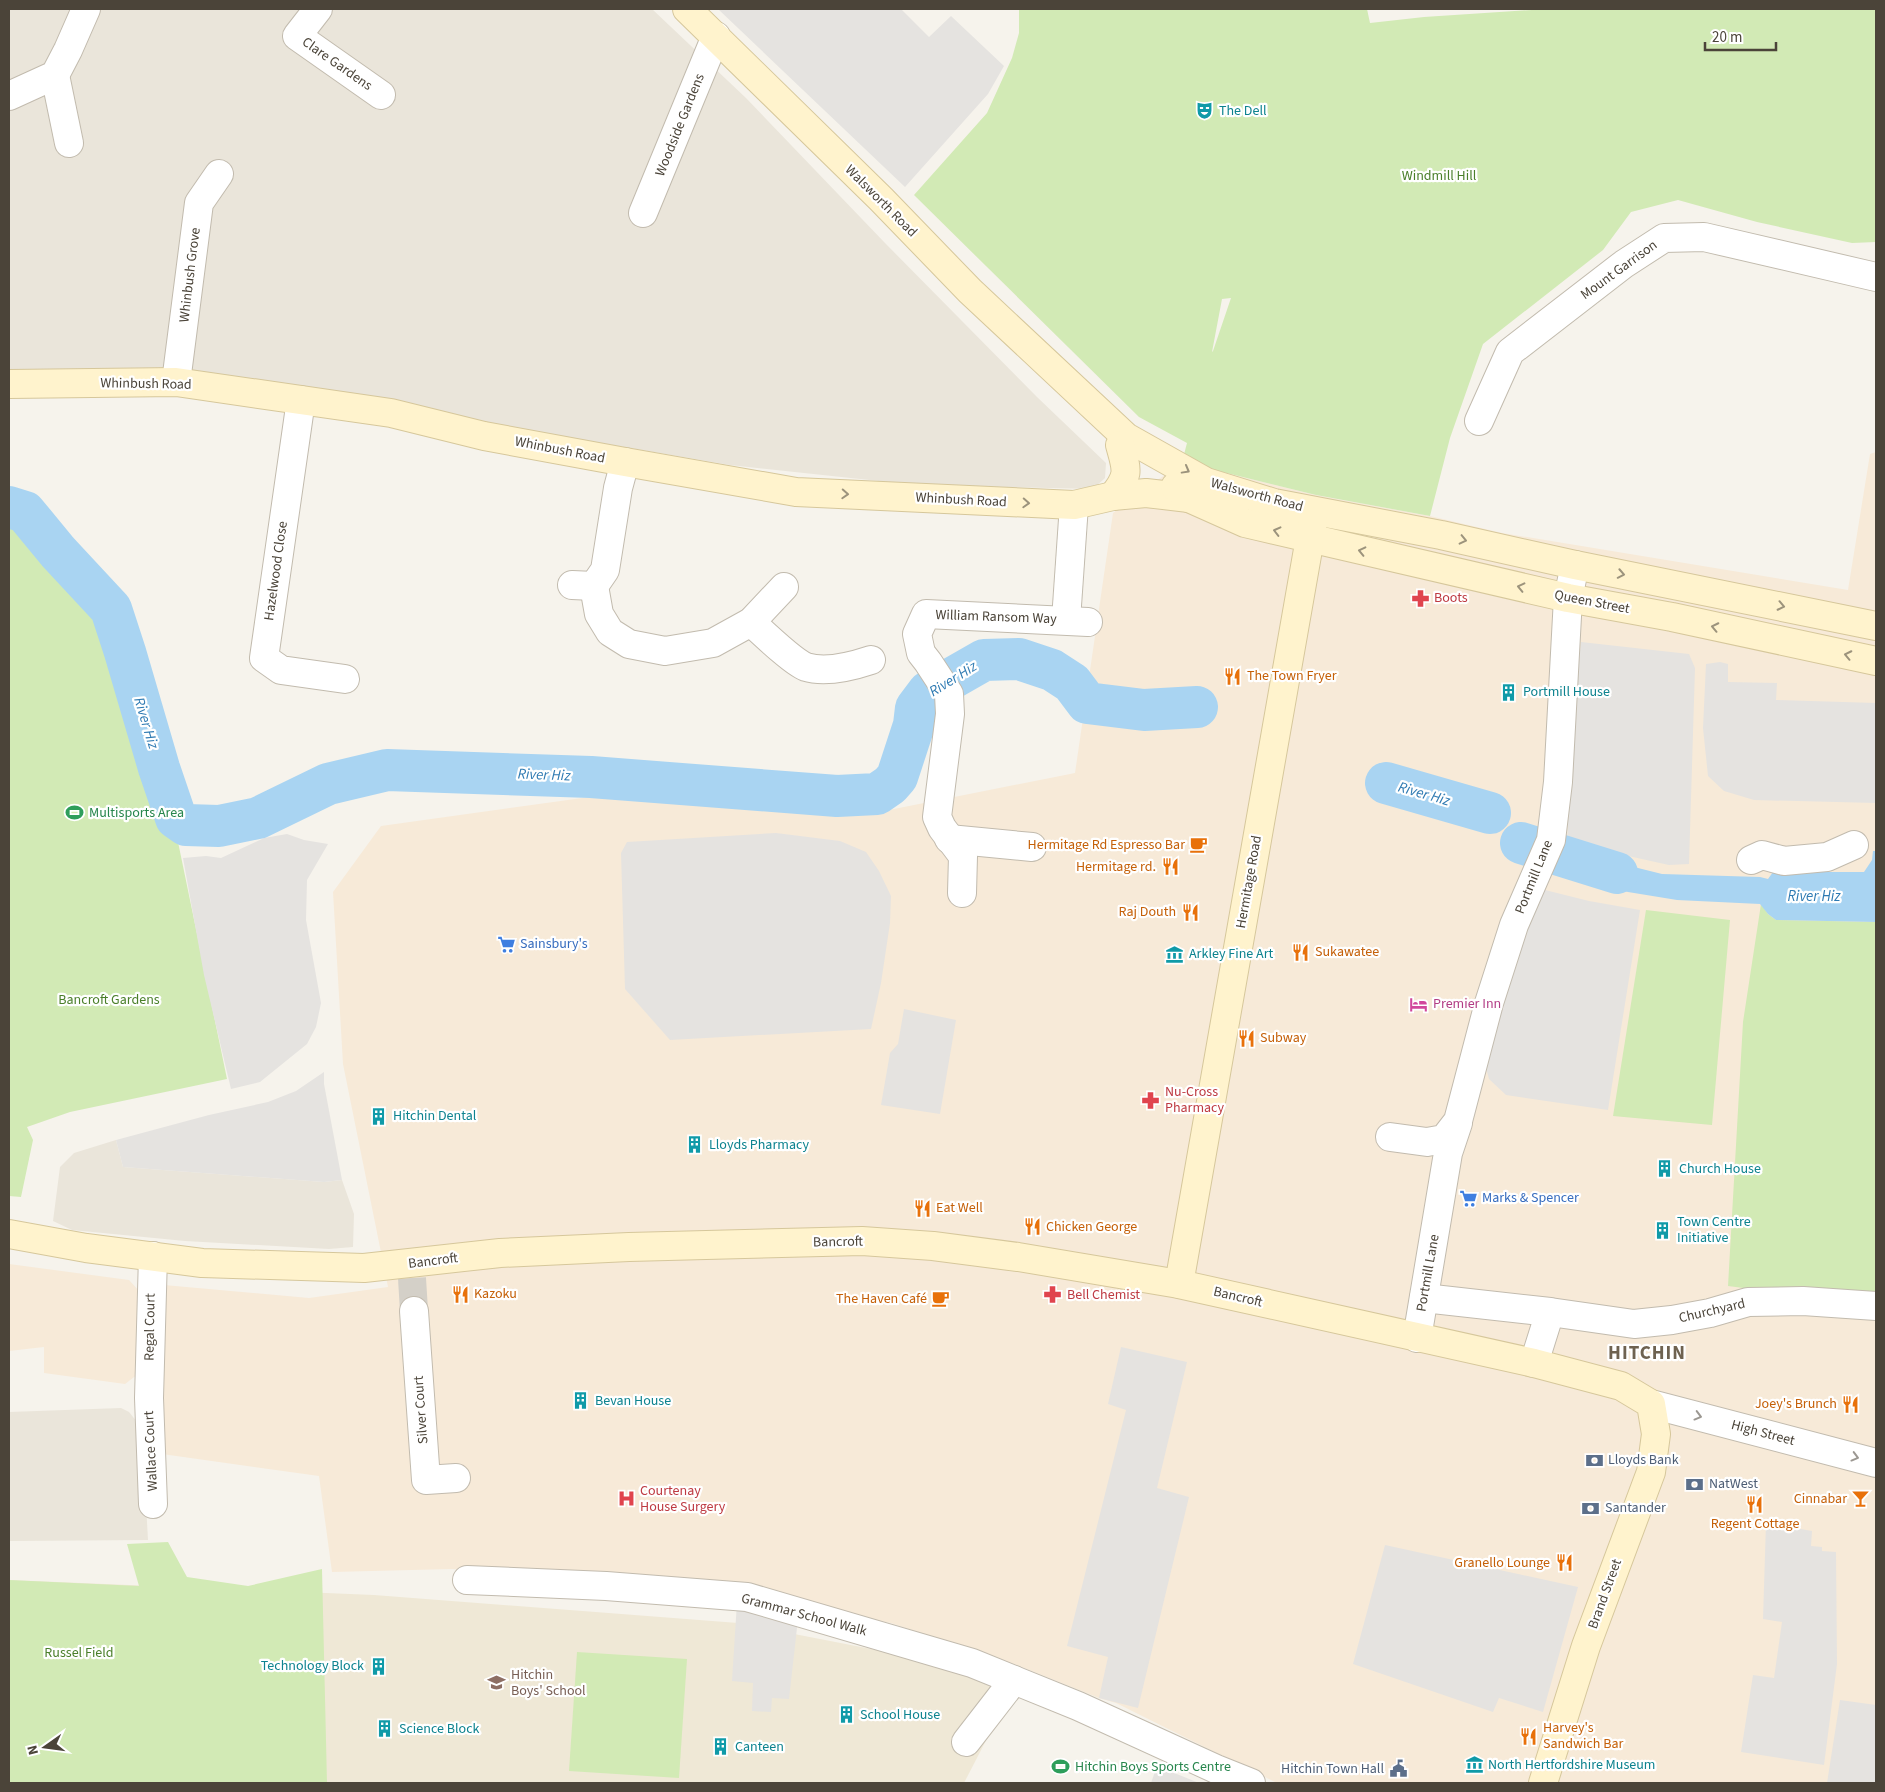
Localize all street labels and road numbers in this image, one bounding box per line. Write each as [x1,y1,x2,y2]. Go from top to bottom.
street label: Clare Gardens [298,32,376,96]
street label: Woodside Gardens [650,70,710,179]
street label: Walsworth Road [840,160,922,242]
street label: Whinbush Grove [174,226,206,324]
street label: Mount Garrison [1576,235,1662,305]
street label: Whinbush Road [100,373,192,395]
street label: Whinbush Road [513,431,607,469]
street label: Walsworth Road [1209,473,1305,517]
street label: Whinbush Road [915,488,1007,512]
street label: Hazelwood Close [259,520,293,622]
street label: Queen Street [1553,585,1632,619]
street label: William Ransom Way [935,605,1057,629]
street label: Hermitage Road [1231,834,1267,930]
street label: Portmill Lane [1510,837,1558,917]
street label: Bancroft [813,1232,864,1252]
street label: Portmill Lane [1411,1233,1445,1313]
street label: Bancroft [407,1248,460,1274]
street label: Bancroft [1211,1282,1265,1313]
street label: Regal Court [139,1293,161,1361]
street label: Churchyard [1677,1294,1747,1328]
street label: Silver Court [409,1375,433,1445]
street label: Wallace Court [139,1410,163,1492]
street label: High Street [1729,1415,1797,1451]
street label: Brand Street [1583,1556,1627,1632]
street label: Grammar School Walk [739,1589,869,1641]

